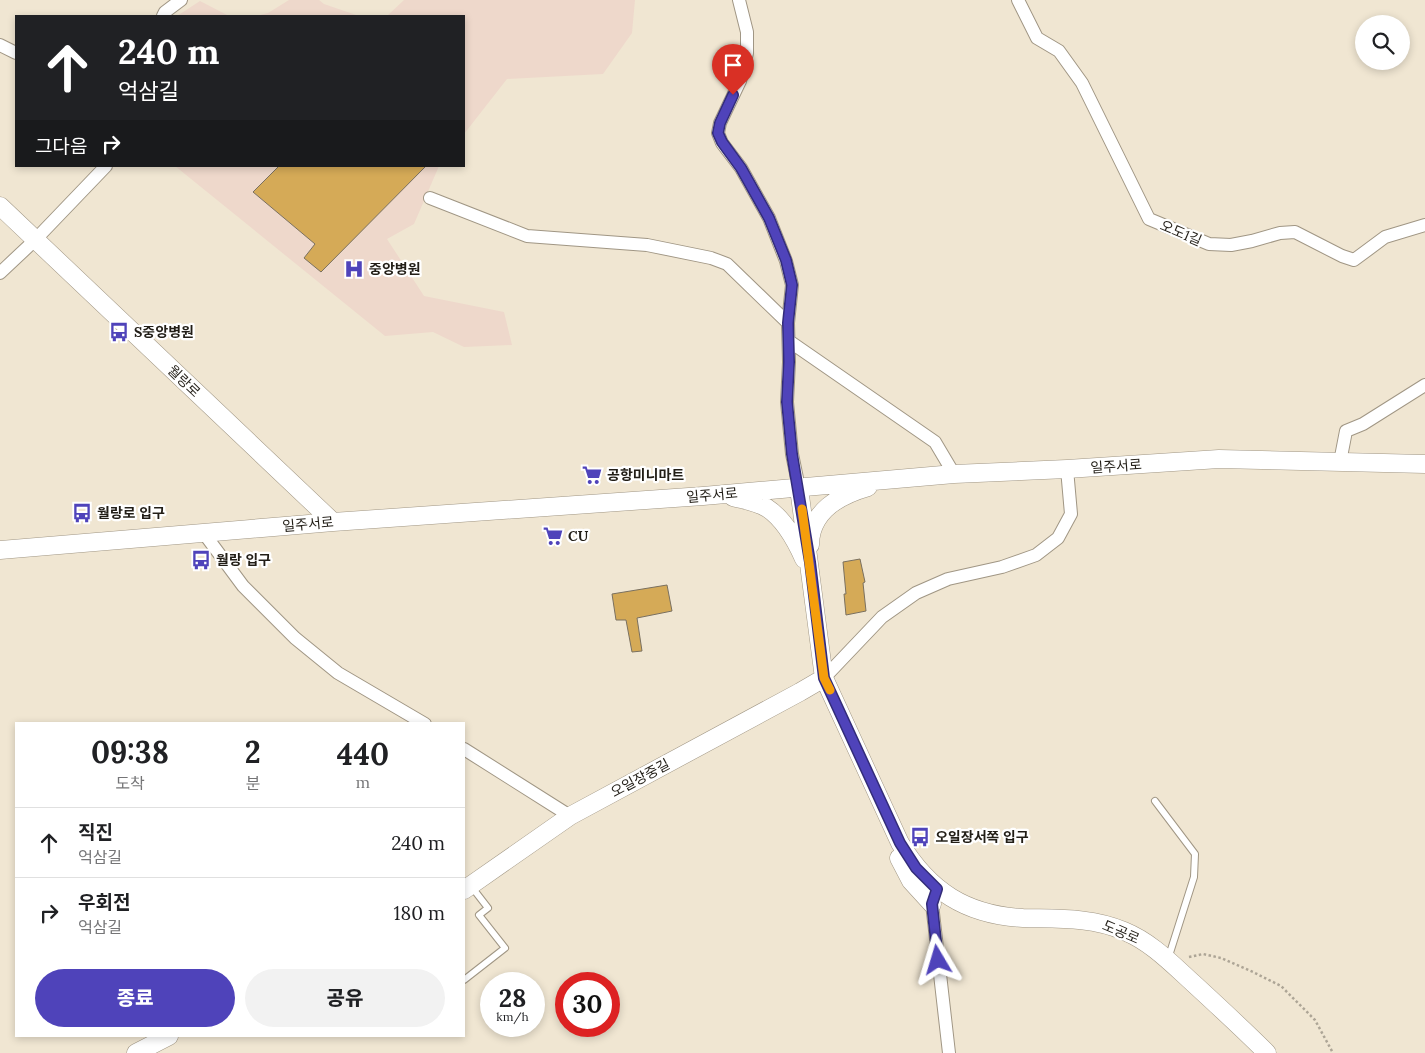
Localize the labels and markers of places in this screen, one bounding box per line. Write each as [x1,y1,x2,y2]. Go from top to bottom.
pin [712,44,754,95]
hospital icon: 중앙병원 [343,258,365,280]
place label: 중앙병원 [369,260,421,278]
bus stop icon: S중앙병원 [108,321,130,343]
place label: S중앙병원 [134,323,194,341]
supermarket icon: 공항미니마트 [581,464,603,486]
place label: 공항미니마트 [607,466,684,484]
bus stop icon: 월랑로 입구 [71,502,93,524]
place label: 월랑로 입구 [97,504,165,522]
supermarket icon: CU [542,525,564,547]
place label: CU [568,527,589,545]
bus stop icon: 월랑 입구 [190,549,212,571]
place label: 월랑 입구 [216,551,271,569]
bus stop icon: 오일장서쪽 입구 [909,826,931,848]
place label: 오일장서쪽 입구 [935,828,1029,846]

